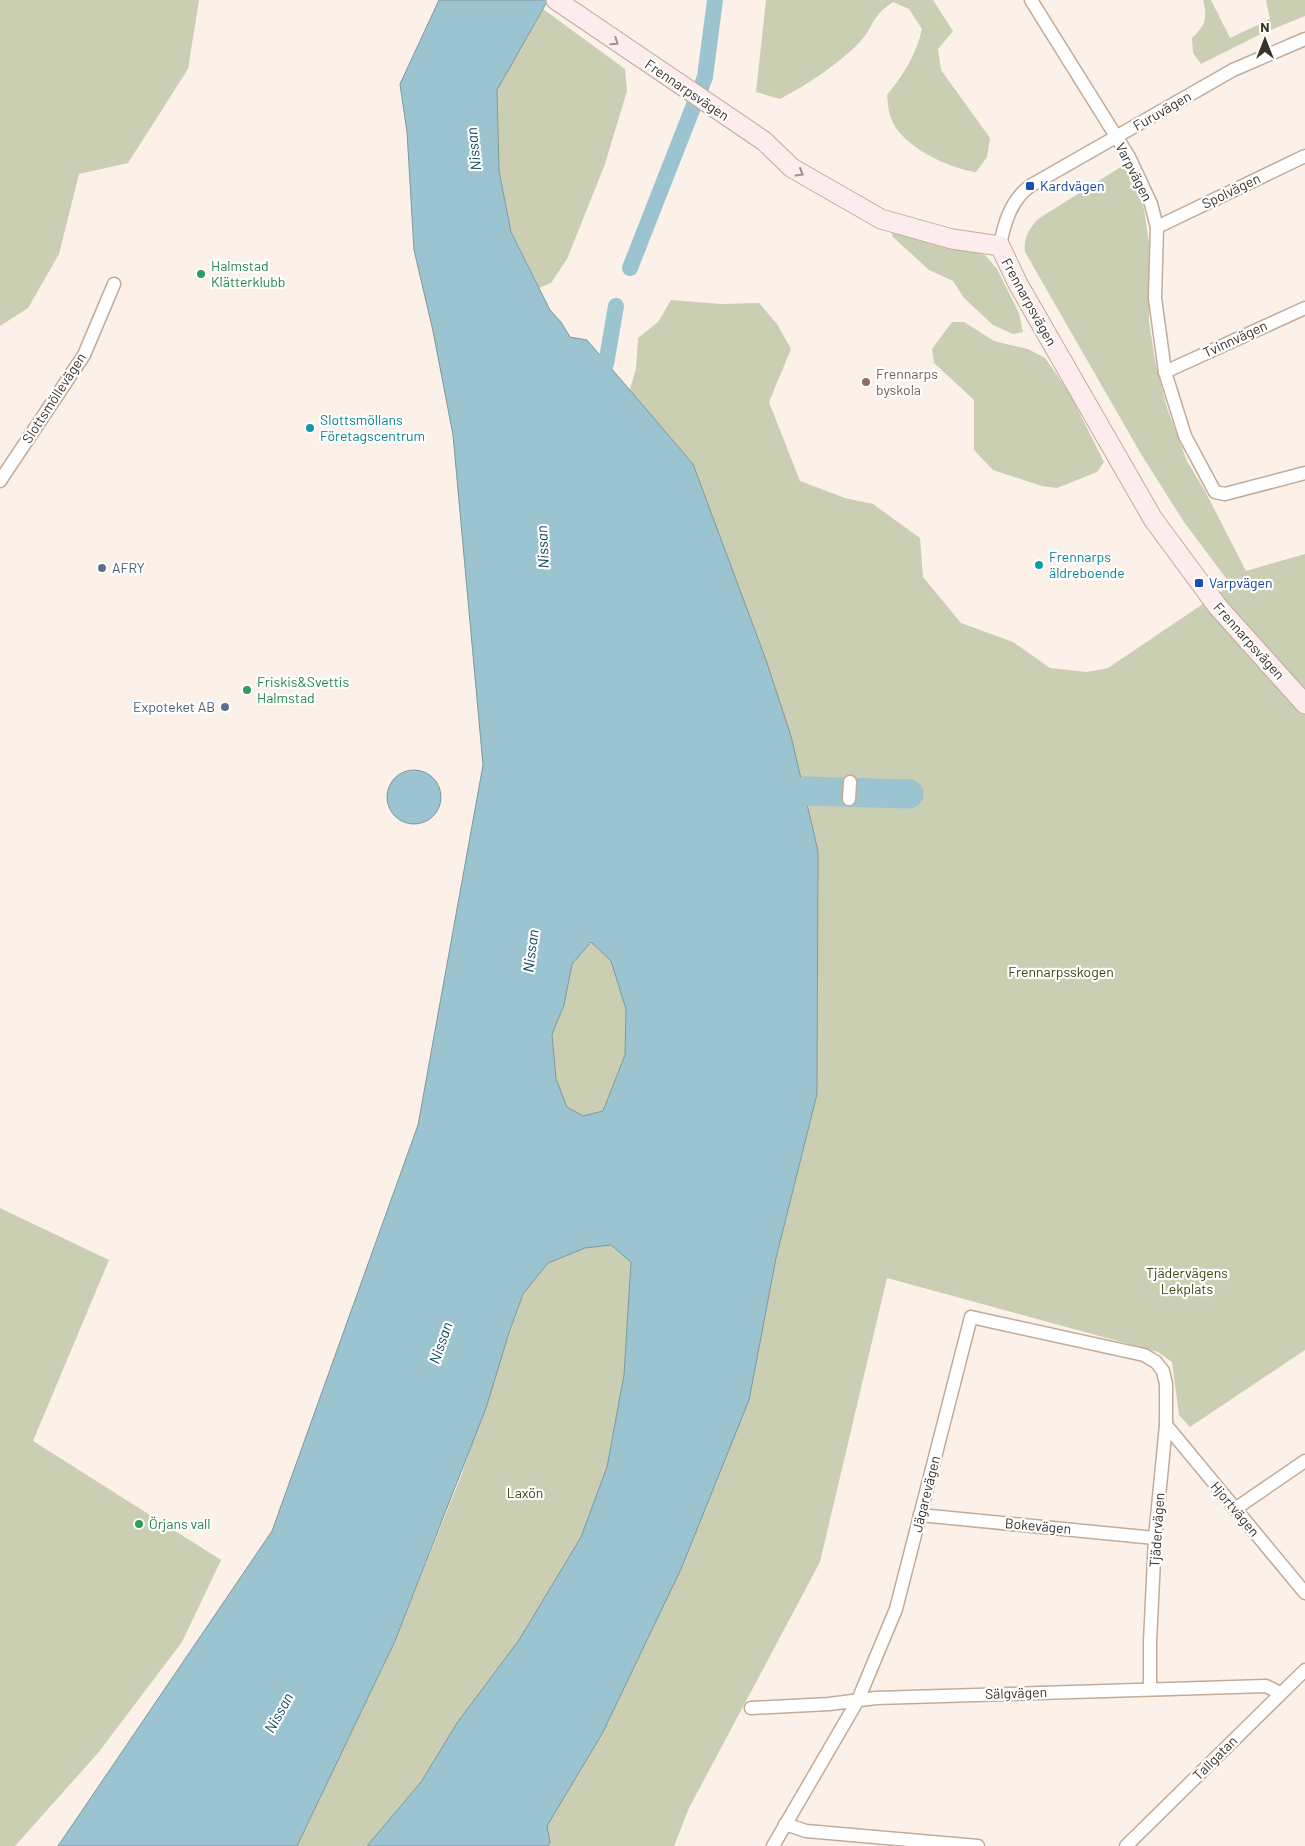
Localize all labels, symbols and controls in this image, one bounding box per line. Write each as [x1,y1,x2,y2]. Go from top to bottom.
north arrow [1240,15,1290,65]
text: N [1260,18,1270,35]
one-way arrow [609,36,619,45]
street label: Frennarpsvägen [642,55,733,124]
street label: Furuvägen [1130,87,1194,134]
water label: Nissan [462,127,484,171]
street label: Varpvägen [1112,140,1156,204]
one-way arrow [795,167,804,177]
street label: Spolvägen [1199,169,1263,212]
place label: Kardvägen [1040,177,1105,194]
marker: Kardvägen [1024,180,1036,192]
street label: Frennarpsvägen [998,255,1061,349]
place label: Halmstad Klätterklubb [211,257,285,290]
marker: Halmstad Klätterklubb [195,268,207,280]
street label: Tvinnvägen [1200,316,1270,361]
street label: Slottsmöllevägen [18,349,89,446]
place label: Frennarps byskola [876,365,938,398]
marker: Frennarps byskola [860,376,872,388]
place label: Slottsmöllans Företagscentrum [320,411,425,444]
marker: Slottsmöllans Företagscentrum [304,422,316,434]
water label: Nissan [532,525,552,569]
place label: Frennarps äldreboende [1049,548,1125,581]
place label: AFRY [112,559,145,576]
marker: Frennarps äldreboende [1033,559,1045,571]
marker: AFRY [96,562,108,574]
place label: Varpvägen [1209,574,1273,591]
marker: Varpvägen [1193,577,1205,589]
street label: Frennarpsvägen [1210,599,1288,683]
place label: Friskis&Svettis Halmstad [257,673,349,706]
marker: Friskis&Svettis Halmstad [241,684,253,696]
place label: Expoteket AB [133,698,215,715]
marker: Expoteket AB [219,701,231,713]
water label: Nissan [518,928,542,973]
park label: Frennarpsskogen [1008,963,1114,980]
park label: Tjädervägens Lekplats [1146,1264,1228,1297]
water label: Nissan [425,1319,456,1366]
street label: Jägarevägen [908,1454,943,1534]
street label: Hjortvägen [1207,1478,1263,1540]
park label: Laxön [507,1484,543,1501]
street label: Tjädervägen [1145,1492,1168,1568]
street label: Bokevägen [1004,1514,1072,1537]
place label: Örjans vall [149,1515,211,1532]
marker: Örjans vall [133,1518,145,1530]
street label: Sälgvägen [985,1683,1047,1702]
water label: Nissan [260,1689,297,1736]
street label: Tallgatan [1189,1732,1240,1783]

